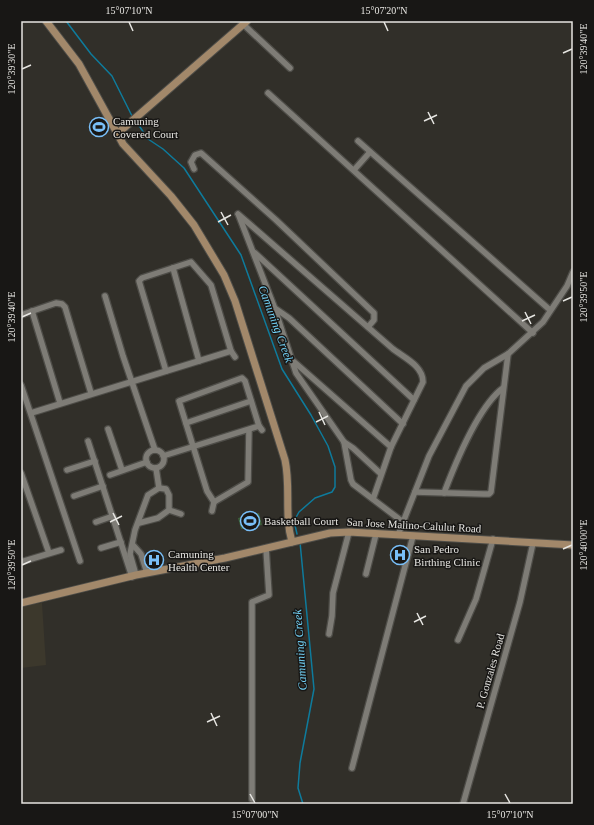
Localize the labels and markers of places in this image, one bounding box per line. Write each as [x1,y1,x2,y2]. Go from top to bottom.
place label: Camuning Covered Court [113,115,178,140]
sports icon: Camuning Covered Court [88,116,110,138]
sports icon: Basketball Court [239,510,261,532]
place label: Basketball Court [264,515,338,527]
place label: San Pedro Birthing Clinic [414,543,480,568]
hospital icon: San Pedro Birthing Clinic [389,544,411,566]
place label: Camuning Health Center [168,548,230,573]
hospital icon: Camuning Health Center [143,549,165,571]

